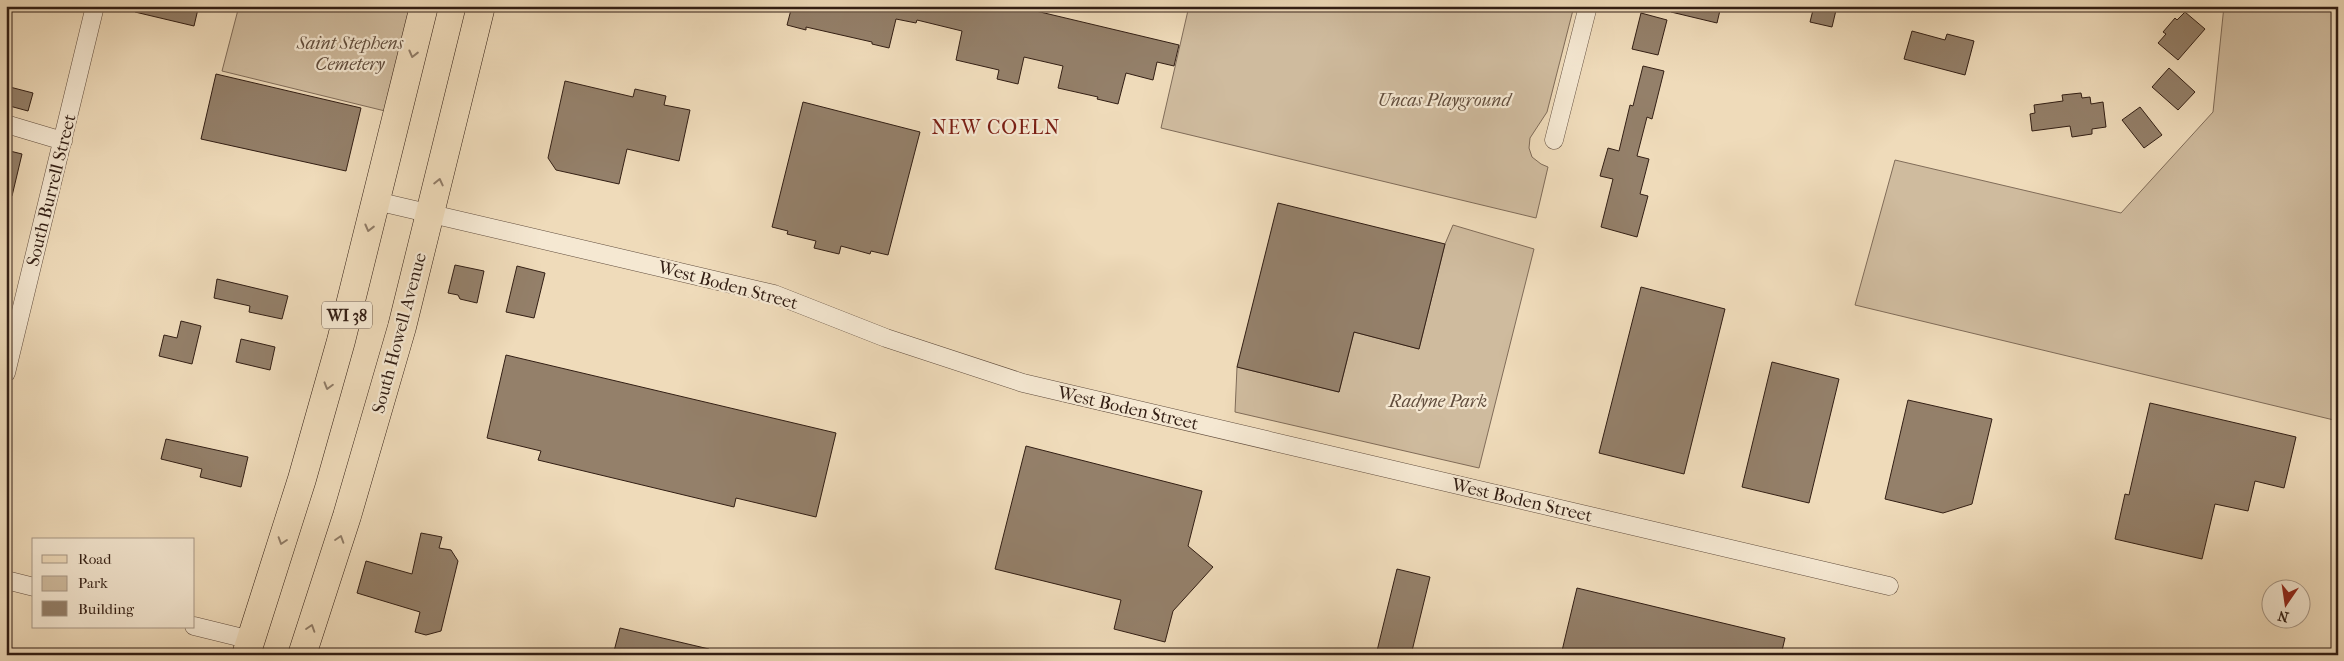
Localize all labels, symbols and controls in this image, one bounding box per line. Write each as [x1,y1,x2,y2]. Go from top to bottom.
park label: Saint Stephens Cemetery [296,33,404,75]
one-way arrow [408,49,418,57]
park label: Uncas Playground [1377,90,1513,111]
street label: South Burrell Street [22,111,81,268]
district label: NEW COELN [932,116,1060,139]
one-way arrow [433,178,444,187]
one-way arrow [364,224,375,233]
street label: South Howell Avenue [368,250,431,416]
street label: West Boden Street [655,256,801,314]
road number: WI 38 [322,302,372,328]
one-way arrow [324,381,334,389]
street label: West Boden Street [1055,382,1201,435]
park label: Radyne Park [1388,391,1487,412]
street label: West Boden Street [1449,474,1595,527]
one-way arrow [334,535,344,544]
one-way arrow [278,537,288,545]
legend [32,538,195,628]
text: Road [78,550,112,568]
text: Park [78,574,108,592]
north arrow [2262,578,2312,628]
text: Building [78,600,135,618]
text: N [2276,607,2290,626]
one-way arrow [305,625,315,633]

